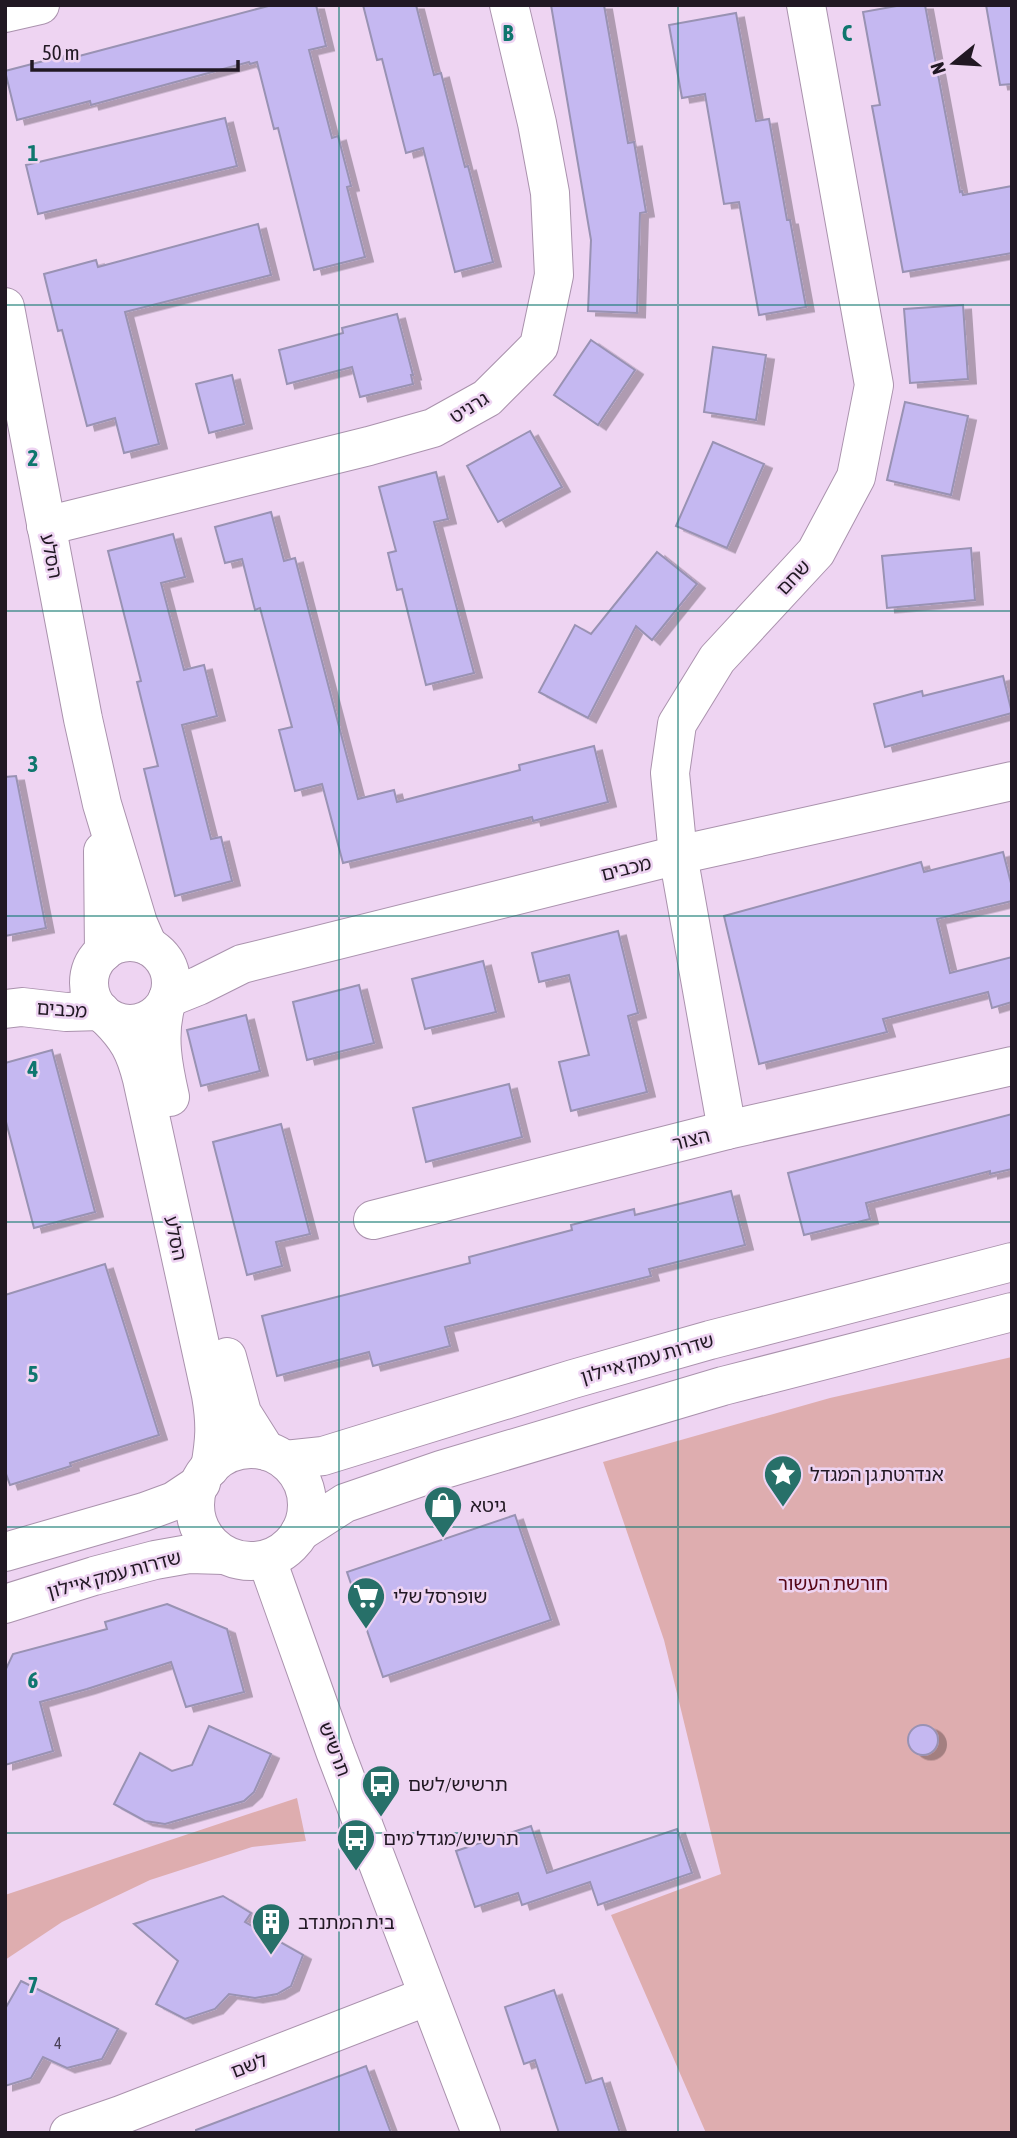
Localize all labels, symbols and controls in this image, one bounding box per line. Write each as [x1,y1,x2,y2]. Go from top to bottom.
text: B [503,20,514,46]
text: C [842,20,853,46]
scale bar [32,28,238,72]
north arrow [919,28,989,98]
text: 50 m [42,40,80,64]
text: N [926,60,950,77]
text: 1 [28,140,39,166]
street label: גרניט [446,387,492,427]
text: 2 [28,445,38,471]
street label: הסלע [37,532,67,580]
street label: שחם [772,555,814,599]
text: 3 [28,751,38,777]
street label: מכבים [599,851,653,885]
street label: מכבים [36,996,88,1022]
text: 4 [27,1056,39,1082]
street label: הצור [670,1124,712,1154]
street label: הסלע [161,1214,191,1262]
street label: שדרות עמק איילון [578,1328,716,1388]
text: 5 [28,1361,39,1387]
place icon: אנדרטת גן המגדל [762,1453,804,1508]
place label: אנדרטת גן המגדל [810,1463,944,1485]
shop icon: גיטא [422,1484,464,1539]
place label: גיטא [470,1494,506,1516]
street label: שדרות עמק איילון [45,1546,183,1602]
park label: חורשת העשור [778,1572,888,1594]
supermarket icon: שופרסל שלי [345,1575,387,1630]
place label: שופרסל שלי [393,1585,487,1607]
text: 6 [28,1667,39,1693]
street label: תרשיש [315,1719,355,1779]
bus stop icon: תרשיש/לשם [360,1763,402,1818]
place label: תרשיש/לשם [408,1773,508,1795]
bus stop icon: תרשיש/מגדל מים [335,1817,377,1872]
place label: תרשיש/מגדל מים [383,1827,519,1849]
building icon: בית המתנדב [250,1901,292,1956]
place label: בית המתנדב [298,1911,395,1933]
text: 7 [28,1972,38,1998]
house number: 4 [54,2034,62,2052]
street label: לשם [228,2048,270,2082]

